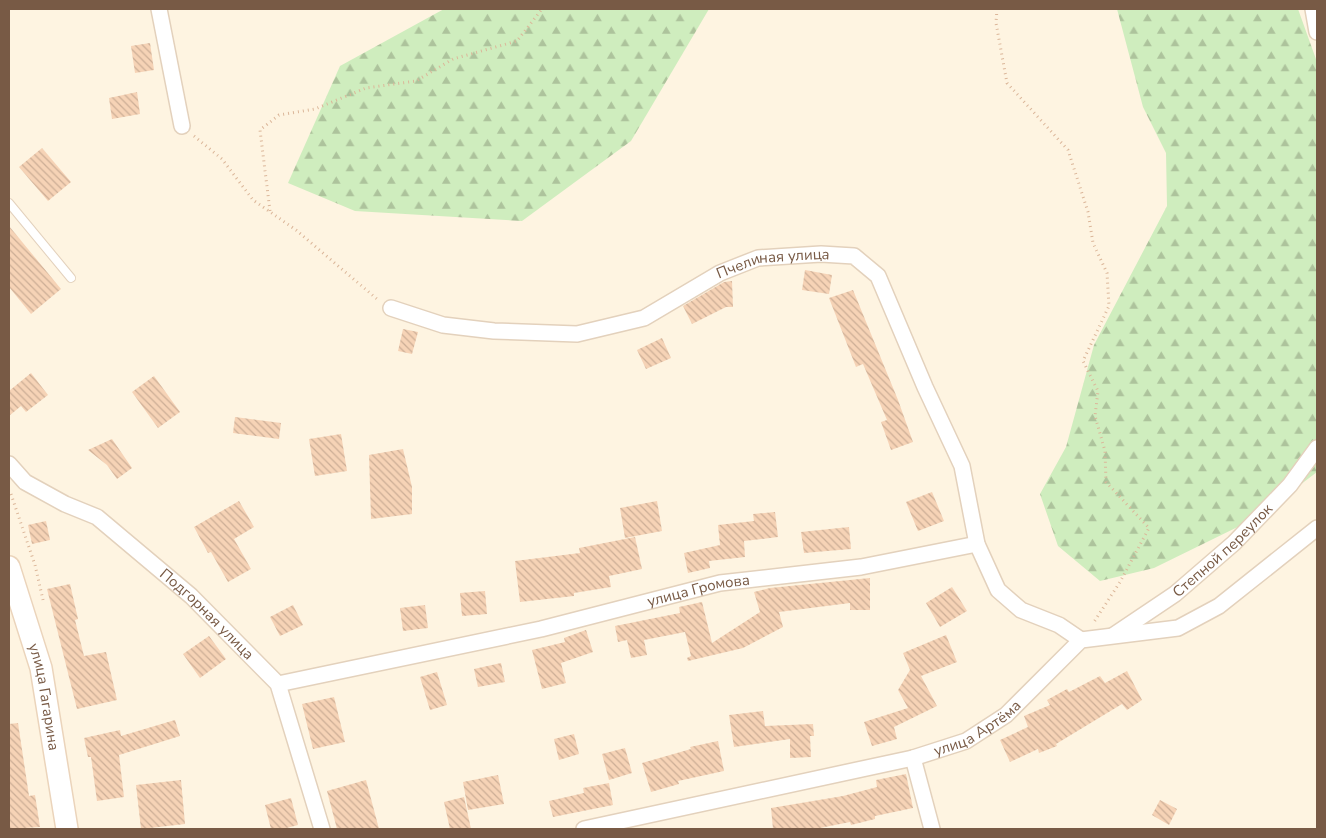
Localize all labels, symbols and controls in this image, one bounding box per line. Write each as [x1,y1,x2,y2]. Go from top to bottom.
street label: Пчелиная улица [713,244,830,284]
street label: Степной переулок [1168,499,1277,602]
street label: Подгорная улица [156,564,258,664]
street label: улица Громова [645,570,751,611]
street label: улица Гагарина [24,641,64,752]
street label: улица Артёма [931,696,1025,761]

